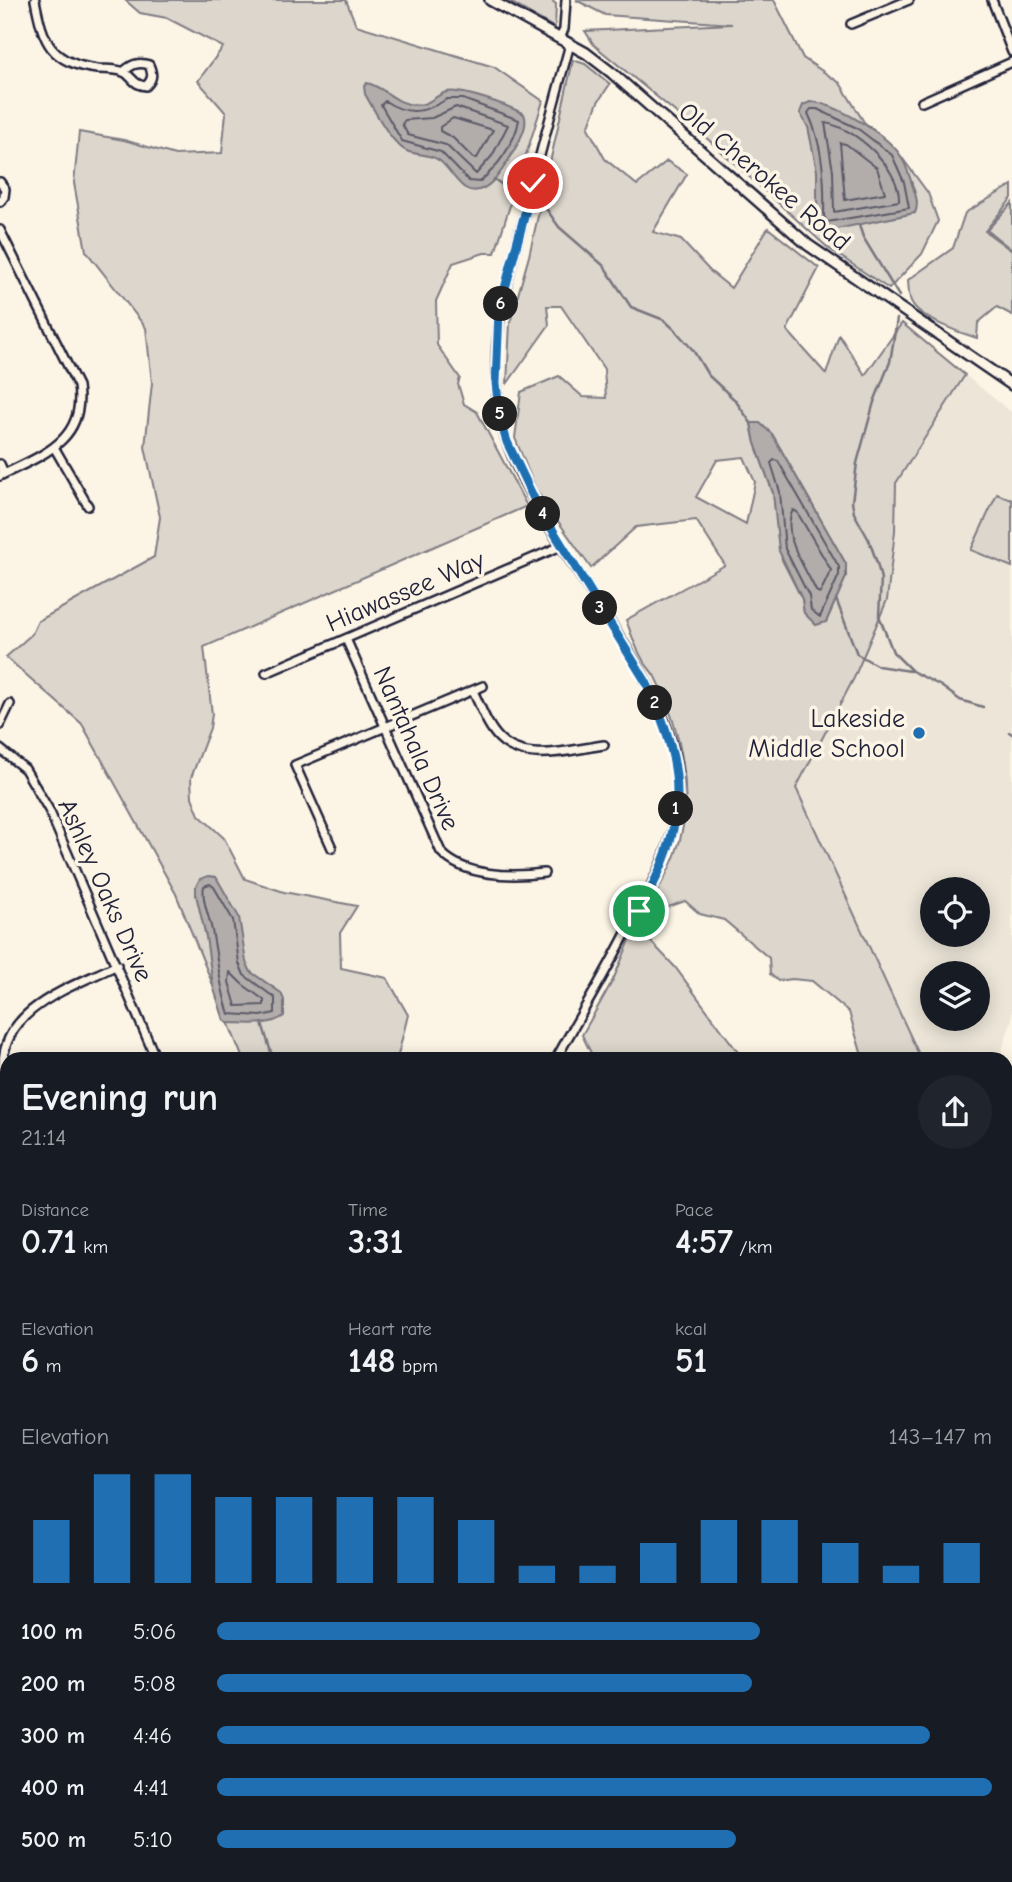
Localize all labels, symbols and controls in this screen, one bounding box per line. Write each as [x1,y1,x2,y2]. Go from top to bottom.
street label: Old Cherokee Road [673,96,856,257]
pin [503,153,563,213]
icon: check [514,164,552,202]
pin: 6 [484,286,518,322]
text: 6 [496,292,505,314]
pin: 5 [482,396,518,432]
text: 5 [494,402,505,424]
pin: 4 [526,496,560,532]
text: 4 [538,502,547,524]
street label: Hiawassee Way [322,545,489,639]
pin: 3 [582,590,618,626]
text: 3 [595,596,604,618]
street label: Nantahala Drive [367,662,466,835]
pin: 2 [638,686,672,720]
text: 2 [650,691,659,713]
place label: Lakeside Middle School [748,704,905,764]
marker: Lakeside Middle School [911,725,927,741]
pin: 1 [658,792,694,826]
street label: Ashley Oaks Drive [51,794,159,987]
text: 1 [672,797,679,819]
map controls [920,877,990,1031]
button: locate [920,877,990,947]
pin [609,881,669,941]
icon: arrive [620,892,658,930]
button: layers [920,961,990,1031]
button: share [918,1075,992,1149]
text: Evening run [21,1076,218,1120]
text: 21:14 [21,1124,67,1151]
text: Distance [21,1199,89,1221]
text: Time [348,1199,387,1221]
text: Pace [675,1199,713,1221]
text: 0.71 [21,1221,77,1262]
text: 3:31 [348,1221,404,1262]
text: 4:57 [675,1221,733,1262]
text: km [77,1236,108,1258]
text: /km [733,1236,773,1258]
text: Elevation [21,1318,94,1340]
text: Heart rate [348,1318,432,1340]
text: kcal [675,1318,707,1340]
text: 6 [21,1340,39,1381]
text: 148 [348,1340,396,1381]
text: 51 [675,1340,707,1381]
text: m [39,1355,61,1377]
text: bpm [396,1355,438,1377]
text: Elevation [21,1423,109,1450]
text: 143–147 m [889,1423,992,1450]
text: 100 m [21,1618,83,1645]
text: 5:06 [133,1618,176,1645]
text: 200 m [21,1670,85,1697]
text: 5:08 [133,1670,175,1697]
text: 300 m [21,1722,85,1749]
text: 4:46 [133,1722,172,1749]
text: 400 m [21,1774,85,1801]
text: 4:41 [133,1774,169,1801]
text: 500 m [21,1826,86,1853]
text: 5:10 [133,1826,173,1853]

